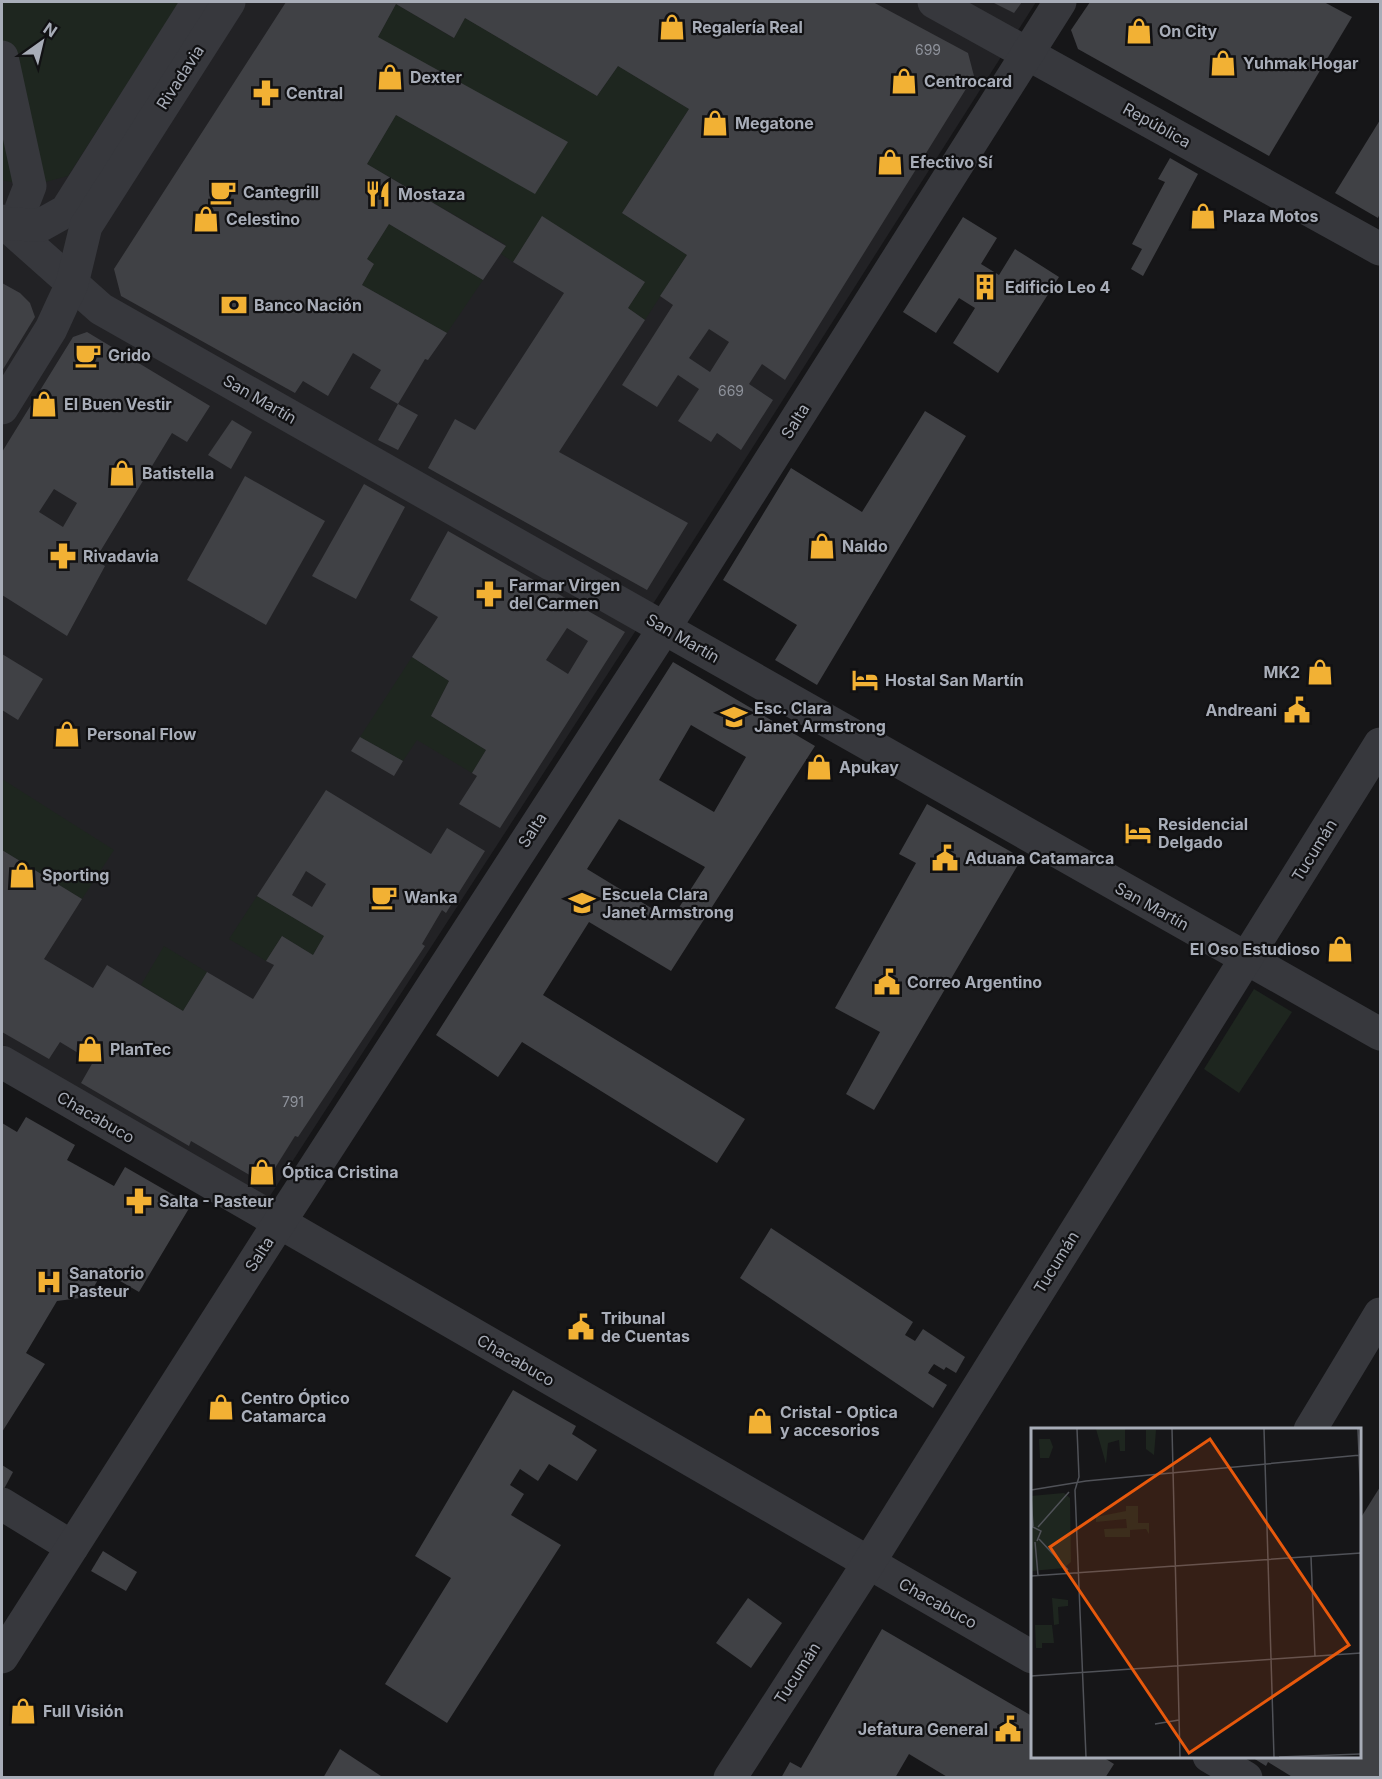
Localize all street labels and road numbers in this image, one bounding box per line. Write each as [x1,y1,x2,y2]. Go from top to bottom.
street label: Rivadavia [152,41,208,113]
street label: República [1120,98,1194,152]
street label: San Martín [220,370,300,428]
street label: Salta [777,400,813,442]
street label: San Martín [643,609,723,667]
street label: Salta [513,809,551,851]
street label: Tucumán [1287,815,1341,885]
street label: San Martín [1112,878,1192,934]
street label: Chacabuco [54,1087,138,1147]
street label: Tucumán [1029,1227,1083,1297]
street label: Salta [240,1233,278,1275]
street label: Chacabuco [474,1330,558,1390]
street label: Chacabuco [895,1573,981,1633]
street label: Tucumán [770,1638,824,1708]

